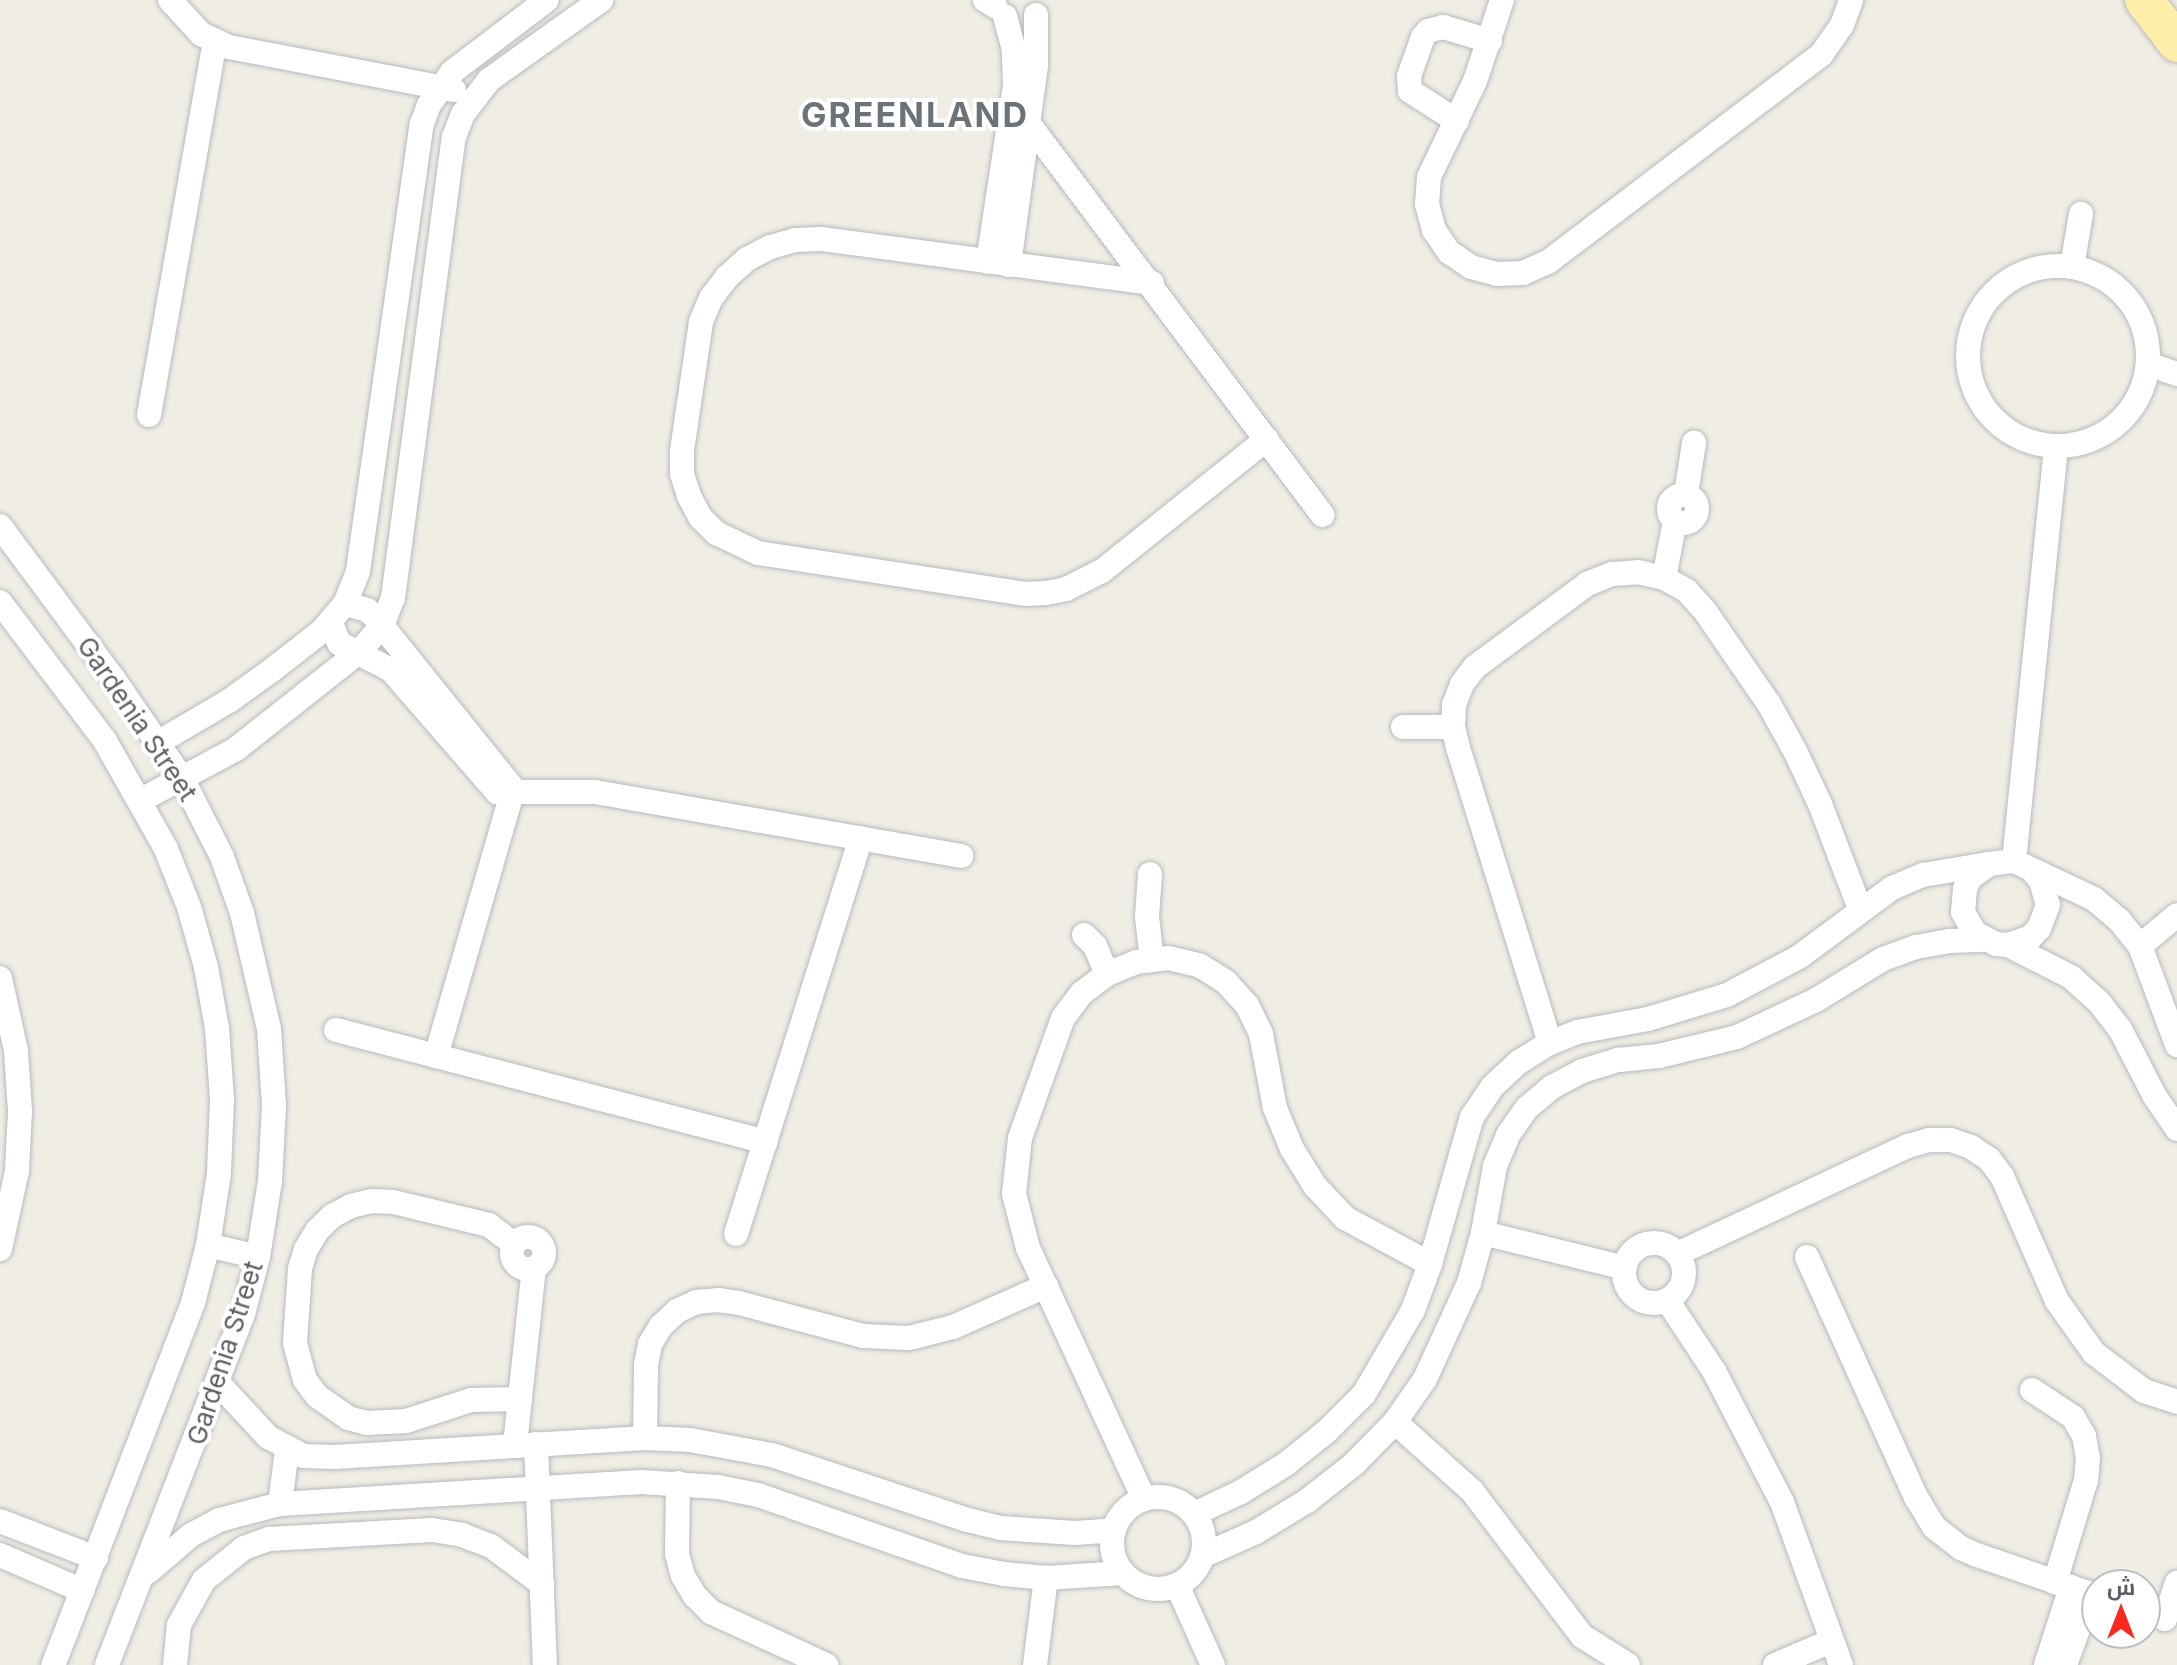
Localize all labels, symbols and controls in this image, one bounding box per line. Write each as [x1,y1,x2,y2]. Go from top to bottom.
district label: GREENLAND [801,95,1029,135]
street label: Gardenia Street [71,631,203,807]
street label: Gardenia Street [181,1257,269,1449]
north arrow [2081,1569,2161,1649]
text: ش [2107,1574,2135,1600]

